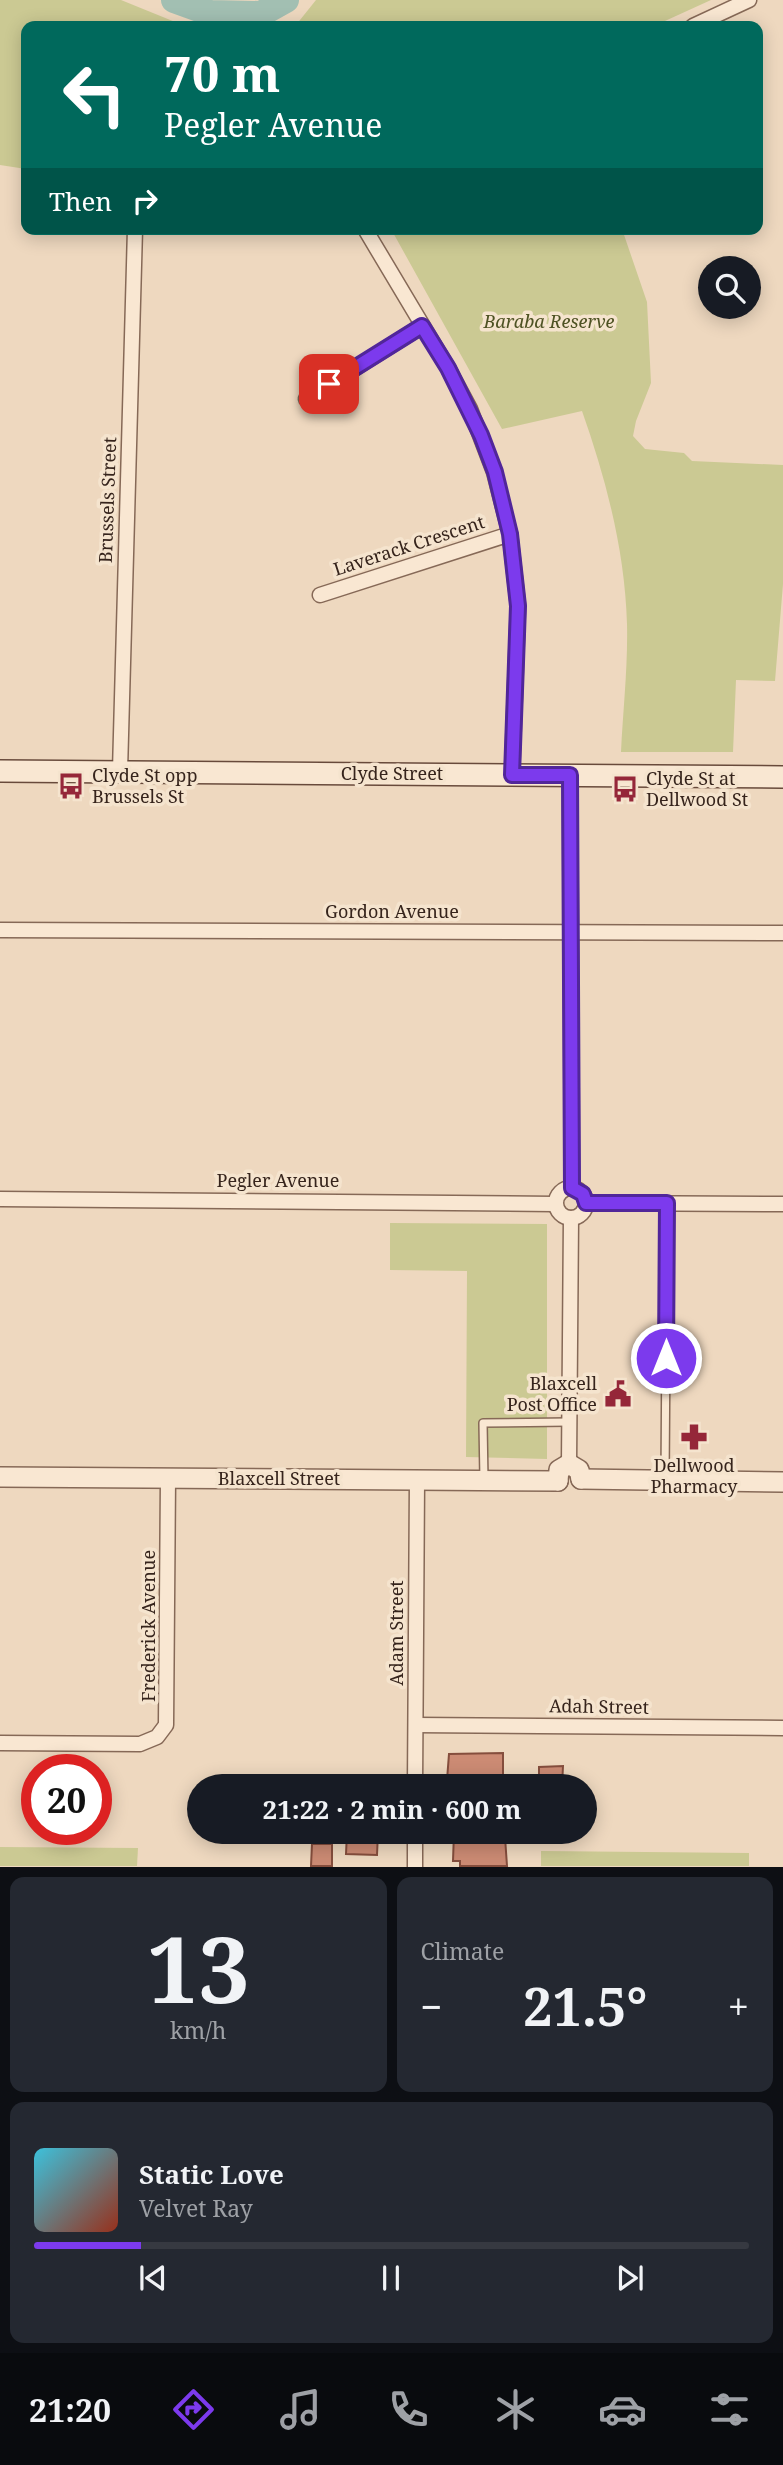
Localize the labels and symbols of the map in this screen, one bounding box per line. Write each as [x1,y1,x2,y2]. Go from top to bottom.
park label: Baraba Reserve [483,309,615,333]
pin [299,354,359,414]
street label: Brussels Street [93,437,121,563]
street label: Laverack Crescent [330,509,487,581]
street label: Clyde Street [341,761,443,785]
place label: Clyde St opp Brussels St [92,763,197,808]
place label: Clyde St at Dellwood St [646,766,748,811]
bus stop icon: Clyde St opp Brussels St [56,771,86,801]
bus stop icon: Clyde St at Dellwood St [610,774,640,804]
street label: Gordon Avenue [325,899,459,923]
street label: Pegler Avenue [217,1168,339,1192]
position arrow [629,1321,703,1395]
place label: Blaxcell Post Office [507,1371,597,1416]
public building icon: Blaxcell Post Office [603,1379,633,1409]
pharmacy icon: Dellwood Pharmacy [679,1422,709,1452]
place label: Dellwood Pharmacy [650,1453,738,1498]
street label: Blaxcell Street [218,1466,340,1490]
street label: Frederick Avenue [136,1550,160,1702]
street label: Adam Street [384,1580,408,1686]
street label: Adah Street [549,1693,649,1719]
speed limit sign: 20 [21,1754,112,1845]

